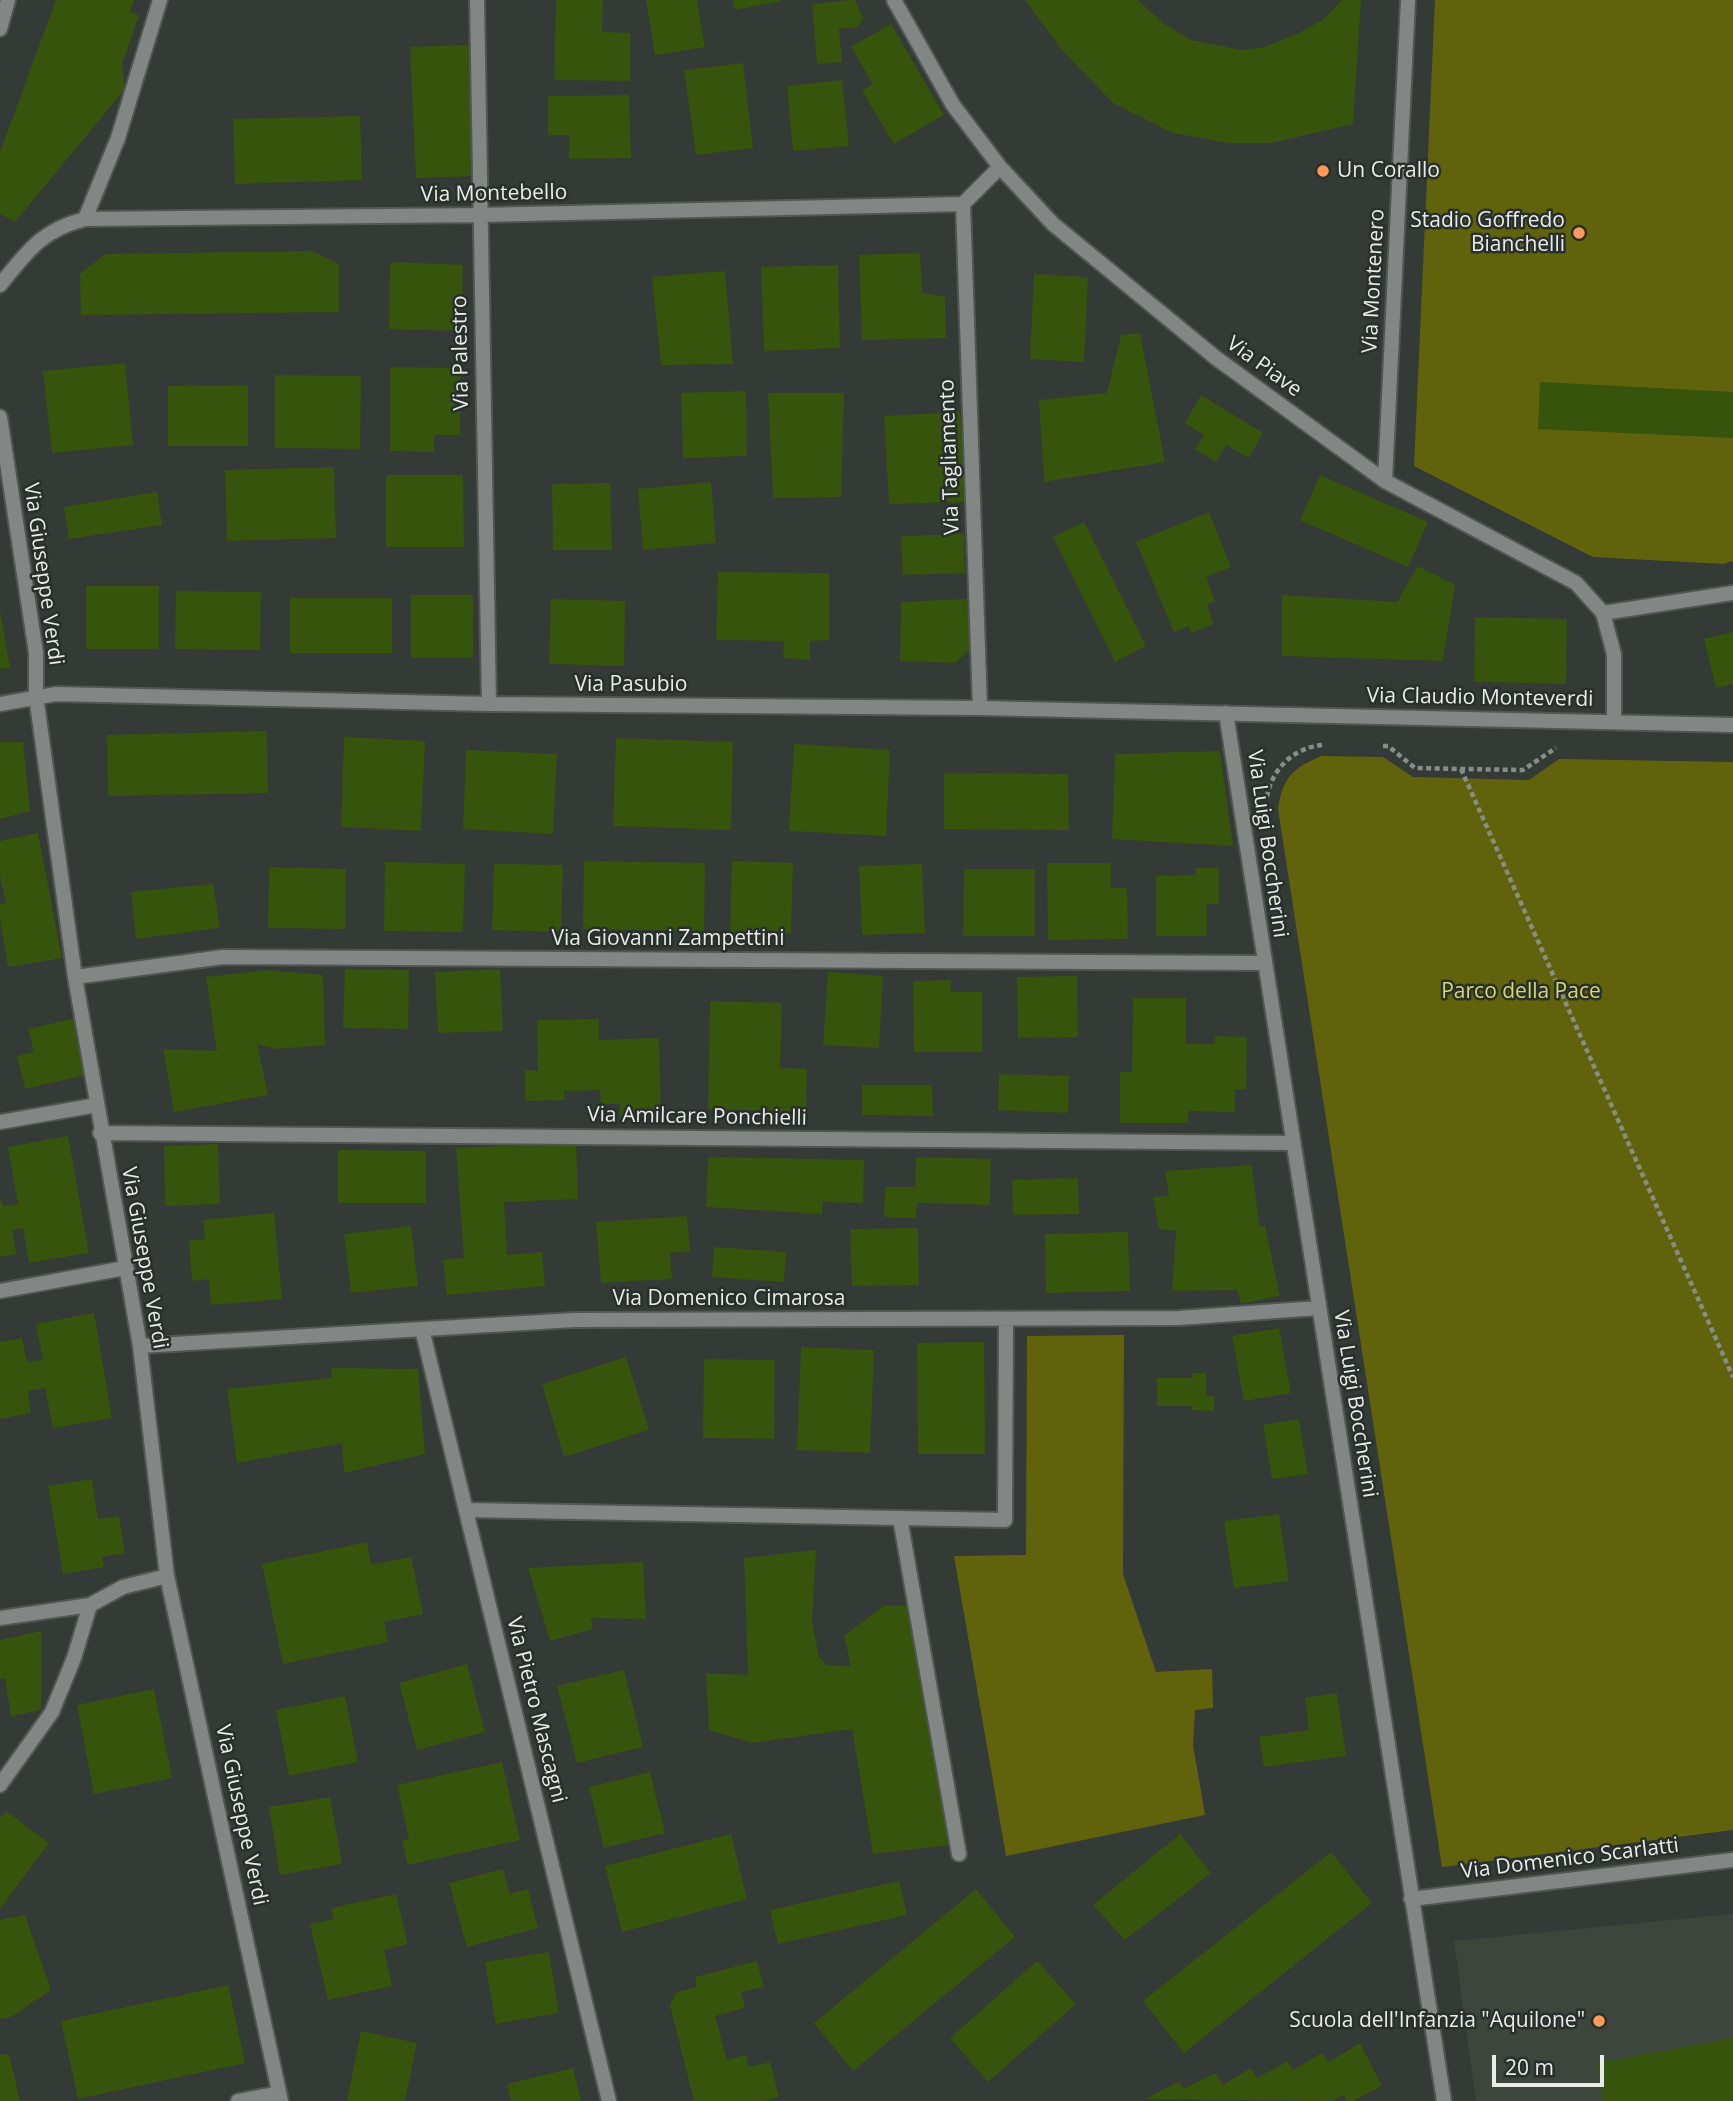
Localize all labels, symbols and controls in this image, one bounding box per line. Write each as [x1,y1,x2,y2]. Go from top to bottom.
place label: Un Corallo [1337,158,1440,184]
marker: Un Corallo [1315,163,1331,179]
street label: Via Montebello [421,180,567,208]
street label: Via Montenero [1358,208,1390,354]
place label: Stadio Goffredo Bianchelli [1410,208,1565,258]
marker: Stadio Goffredo Bianchelli [1571,225,1587,241]
street label: Via Palestro [447,295,475,411]
street label: Via Piave [1221,331,1307,403]
street label: Via Tagliamento [935,379,965,535]
street label: Via Giuseppe Verdi [18,481,68,667]
street label: Via Pasubio [575,672,687,698]
street label: Via Claudio Monteverdi [1366,683,1594,713]
street label: Via Luigi Boccherini [1241,749,1293,939]
street label: Via Giovanni Zampettini [551,926,785,952]
park label: Parco della Pace [1441,979,1601,1005]
street label: Via Amilcare Ponchielli [587,1102,807,1132]
street label: Via Giuseppe Verdi [116,1165,172,1351]
street label: Via Domenico Cimarosa [613,1286,845,1312]
street label: Via Luigi Boccherini [1328,1309,1382,1499]
street label: Via Pietro Mascagni [501,1614,571,1806]
street label: Via Giuseppe Verdi [210,1722,272,1908]
street label: Via Domenico Scarlatti [1460,1833,1680,1885]
place label: Scuola dell'Infanzia "Aquilone" [1289,2008,1585,2034]
marker: Scuola dell'Infanzia "Aquilone" [1591,2013,1607,2029]
scale bar [1495,2042,1607,2086]
text: 20 m [1505,2053,1554,2081]

